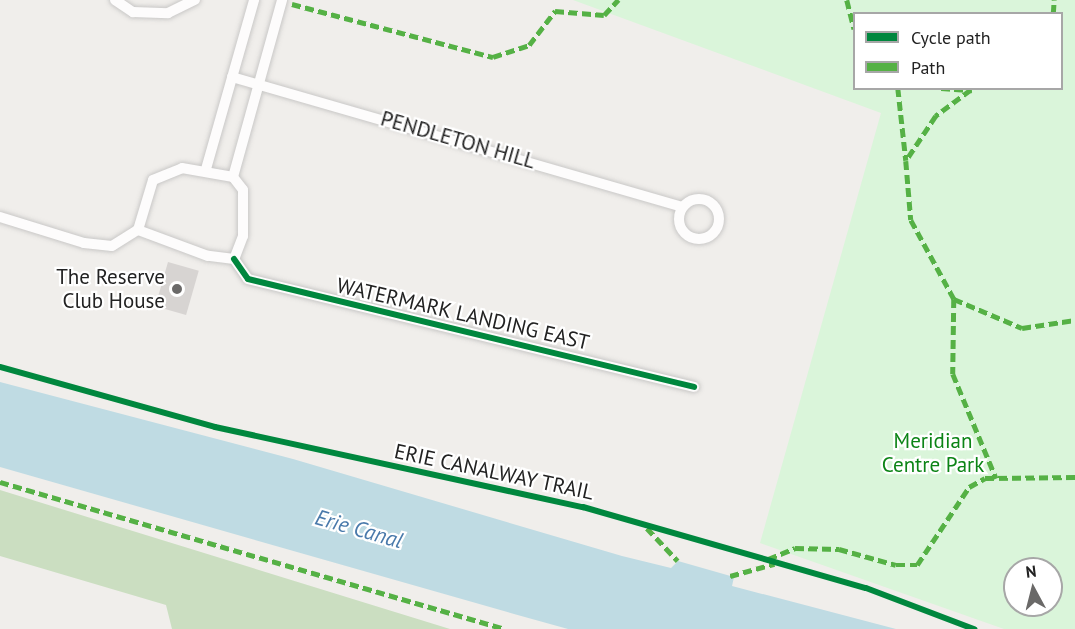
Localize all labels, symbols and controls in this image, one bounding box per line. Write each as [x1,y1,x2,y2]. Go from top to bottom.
legend [853,12,1063,90]
text: Cycle path [911,26,991,49]
text: Path [911,56,945,79]
street label: PENDLETON HILL [378,106,538,174]
place label: The Reserve Club House [56,264,165,314]
street label: WATERMARK LANDING EAST [334,273,592,355]
marker: The Reserve Club House [170,282,184,296]
park label: Meridian Centre Park [882,428,984,478]
street label: ERIE CANALWAY TRAIL [392,438,596,506]
water label: Erie Canal [312,504,406,554]
north arrow [1003,557,1063,617]
text: N [1025,561,1037,582]

